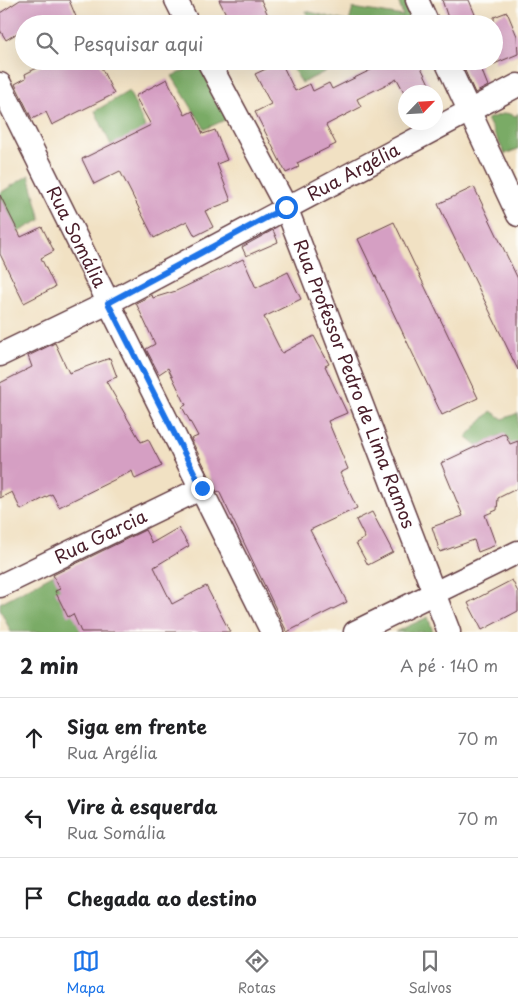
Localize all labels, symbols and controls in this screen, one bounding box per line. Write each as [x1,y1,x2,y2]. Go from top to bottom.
search box [15,15,503,70]
icon: search [33,29,61,57]
text: Pesquisar aqui [73,29,203,57]
north arrow [398,85,443,130]
street label: Rua Argélia [302,135,404,207]
street label: Rua Somália [41,181,114,292]
route start [275,196,298,219]
street label: Rua Professor Pedro de Lima Ramos [288,235,423,532]
route end [191,477,214,500]
street label: Rua Garcia [49,502,151,570]
text: 2 min [20,649,79,681]
text: A pé · 140 m [400,653,498,677]
text: Siga em frente [67,712,207,740]
icon: ahead [20,724,48,752]
text: 70 m [458,726,498,750]
text: Rua Argélia [67,740,157,764]
text: Vire à esquerda [67,792,218,820]
icon: left [20,804,48,832]
text: 70 m [458,806,498,830]
text: Rua Somália [67,820,165,844]
icon: arrive [20,884,48,912]
text: Chegada ao destino [67,884,257,912]
tab: Mapa [66,947,105,998]
tab: Rotas [238,947,276,998]
tab: Salvos [408,947,452,998]

